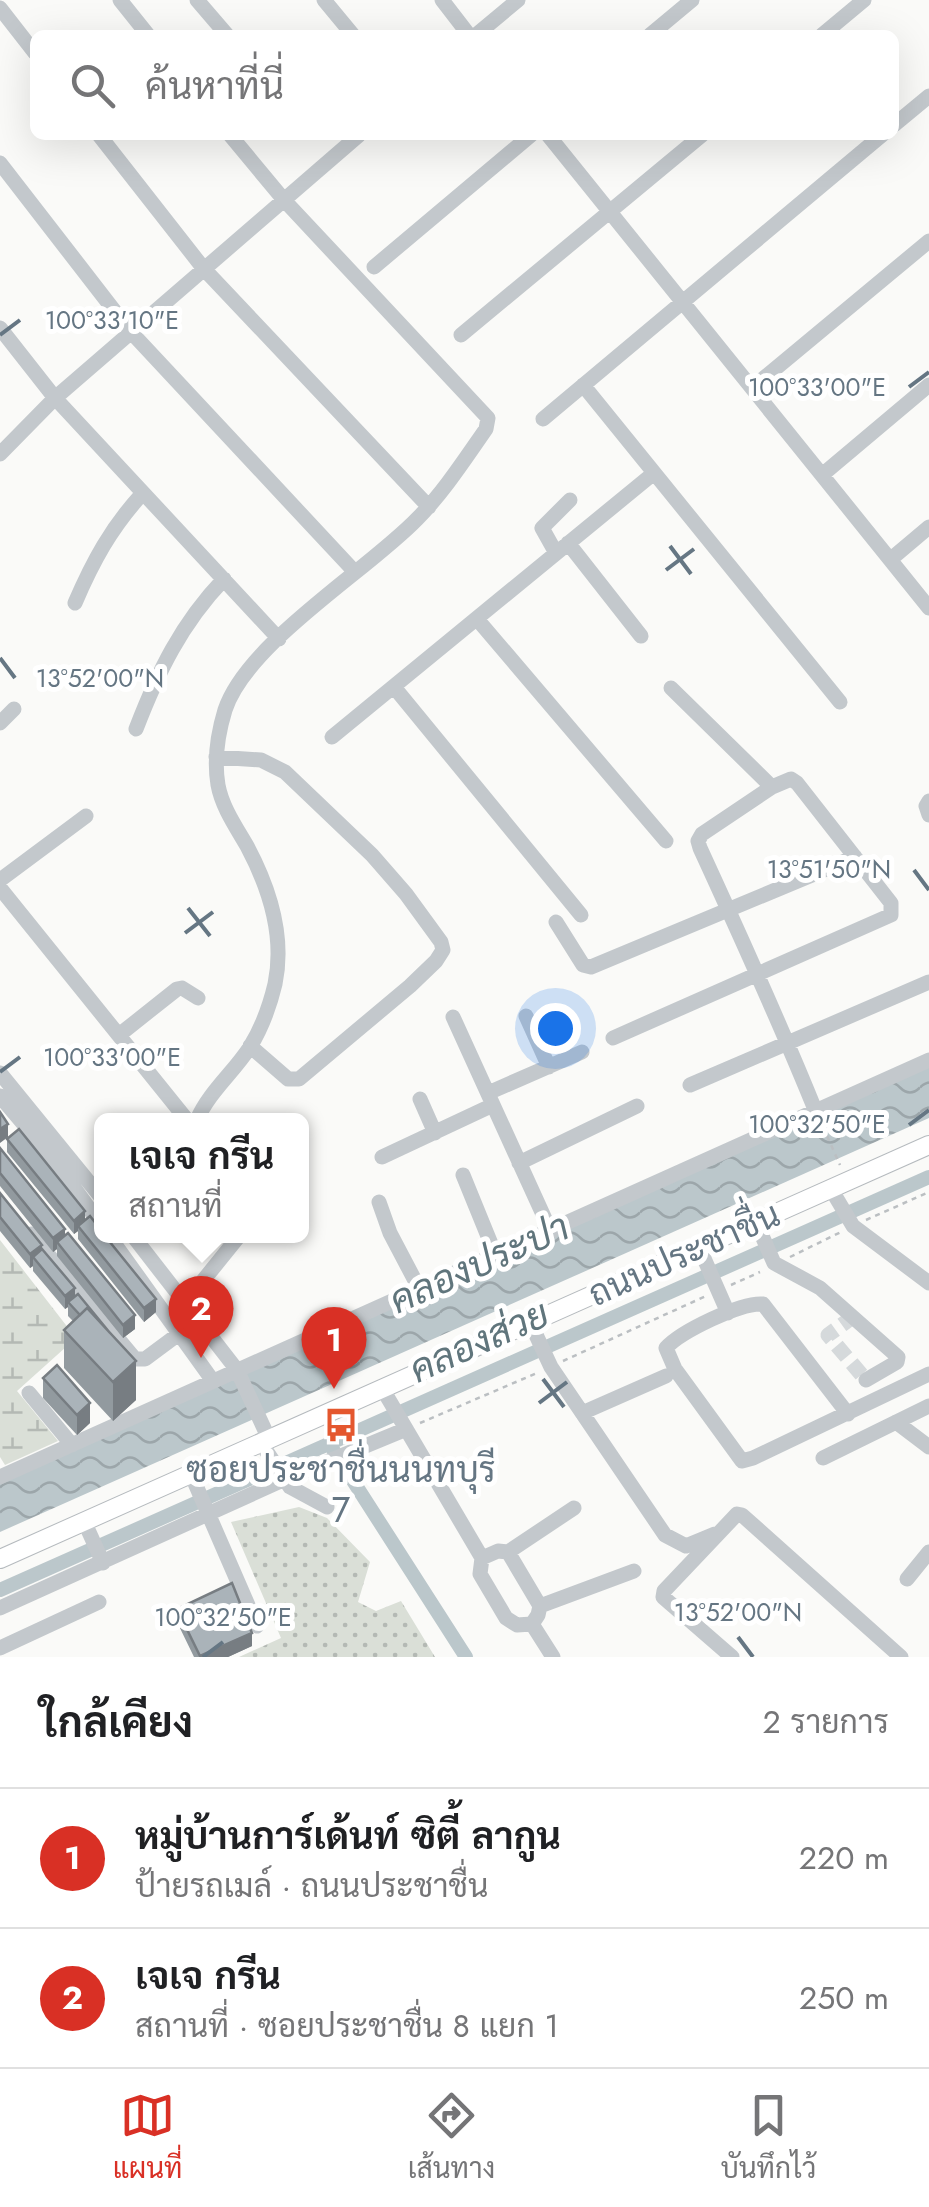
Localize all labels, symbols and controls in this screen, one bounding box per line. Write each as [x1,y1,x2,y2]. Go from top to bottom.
search box [30,30,899,140]
icon: search [65,58,120,113]
text: ค้นหาที่นี่ [145,58,284,113]
text: 100°33'10"E [45,302,179,338]
text: 100°33'00"E [748,369,886,405]
text: 13°52'00"N [36,660,164,696]
text: 13°51'50"N [767,851,891,887]
your location [530,1003,581,1054]
text: 100°33'00"E [43,1039,181,1075]
text: 100°32'50"E [748,1106,886,1142]
popup [94,1113,309,1243]
text: เจเจ กรีน [129,1128,274,1183]
text: สถานที่ [129,1183,223,1229]
street label: ถนนประชาชื่น [578,1184,788,1319]
water label: คลองประปา [380,1199,578,1327]
pin: 2 [168,1276,234,1358]
water label: คลองส่วย [400,1286,558,1396]
pin: 1 [302,1306,366,1389]
bus stop icon: ซอยประชาชื่นนนทบุรี 7 [322,1406,360,1444]
place label: ซอยประชาชื่นนนทบุรี 7 [186,1439,496,1535]
text: 13°52'00"N [674,1594,802,1630]
text: 100°32'50"E [154,1599,292,1635]
text: ใกล้เคียง [40,1692,193,1753]
text: 2 รายการ [762,1699,889,1745]
text: หมู่บ้านการ์เด้นท์ ซิตี้ ลากูน [135,1808,561,1863]
text: 1 [64,1835,81,1881]
text: 220 m [799,1835,889,1881]
text: ป้ายรถเมล์ · ถนนประชาชื่น [135,1863,488,1909]
text: เจเจ กรีน [135,1948,281,2003]
text: 2 [62,1975,83,2021]
text: 250 m [799,1975,889,2021]
text: สถานที่ · ซอยประชาชื่น 8 แยก 1 [135,2003,559,2049]
tab: แผนที่ [113,2088,183,2189]
tab: เส้นทาง [408,2088,495,2189]
tab: บันทึกไว้ [721,2088,816,2189]

